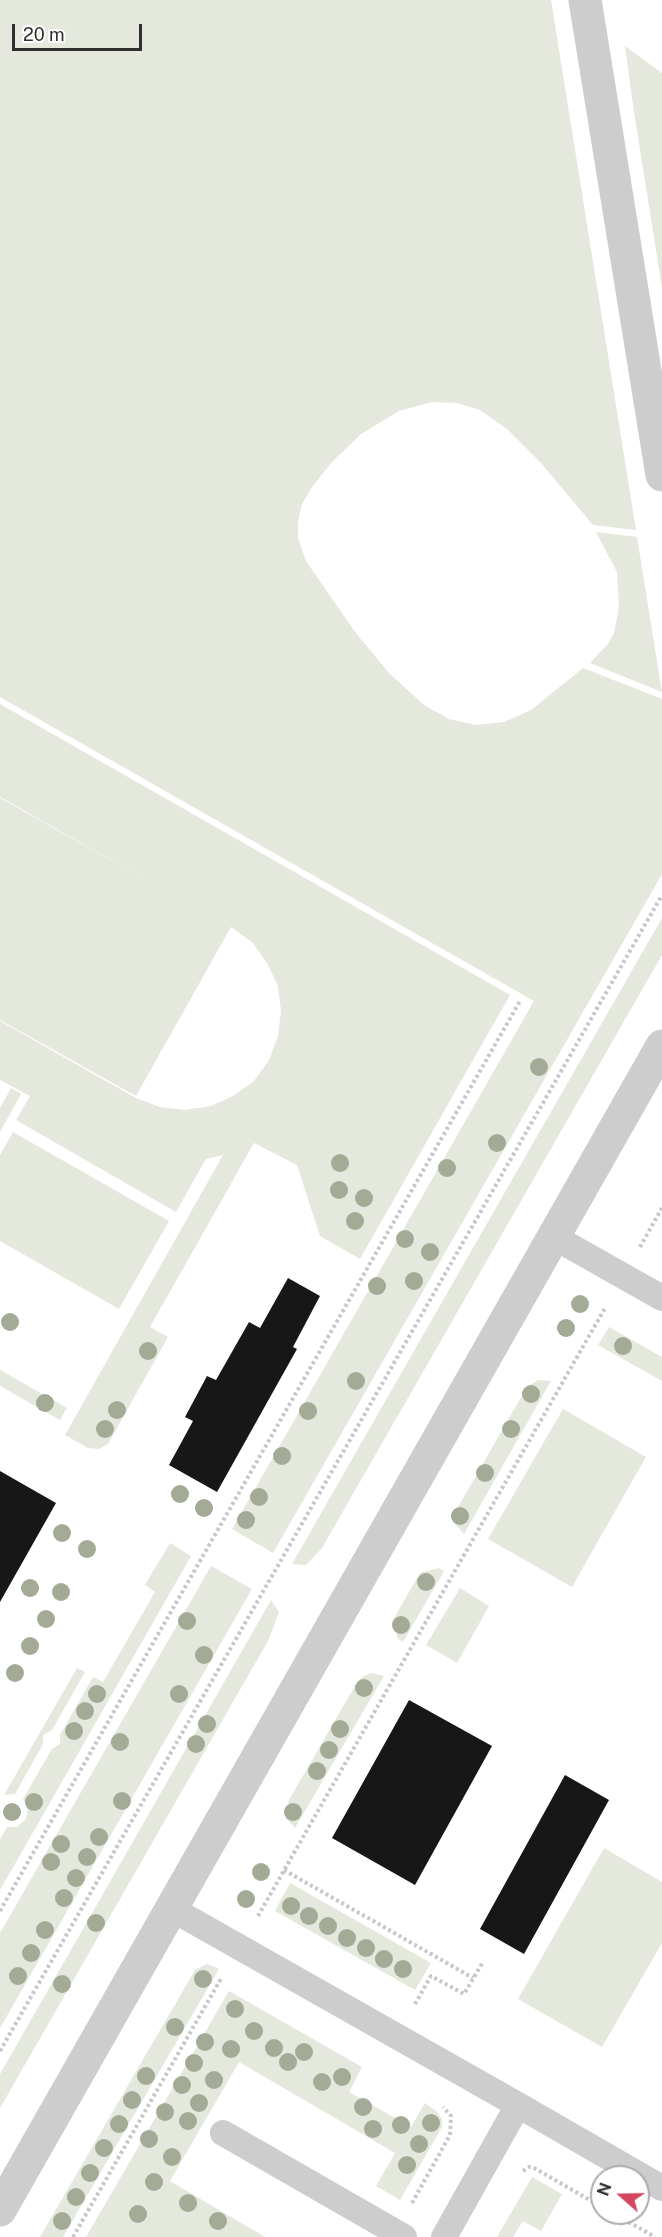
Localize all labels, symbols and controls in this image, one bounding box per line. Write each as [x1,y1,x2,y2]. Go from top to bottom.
scale bar [15,12,146,50]
text: 20 m [23,24,65,45]
north arrow [590,2165,650,2225]
text: N [593,2180,616,2198]

